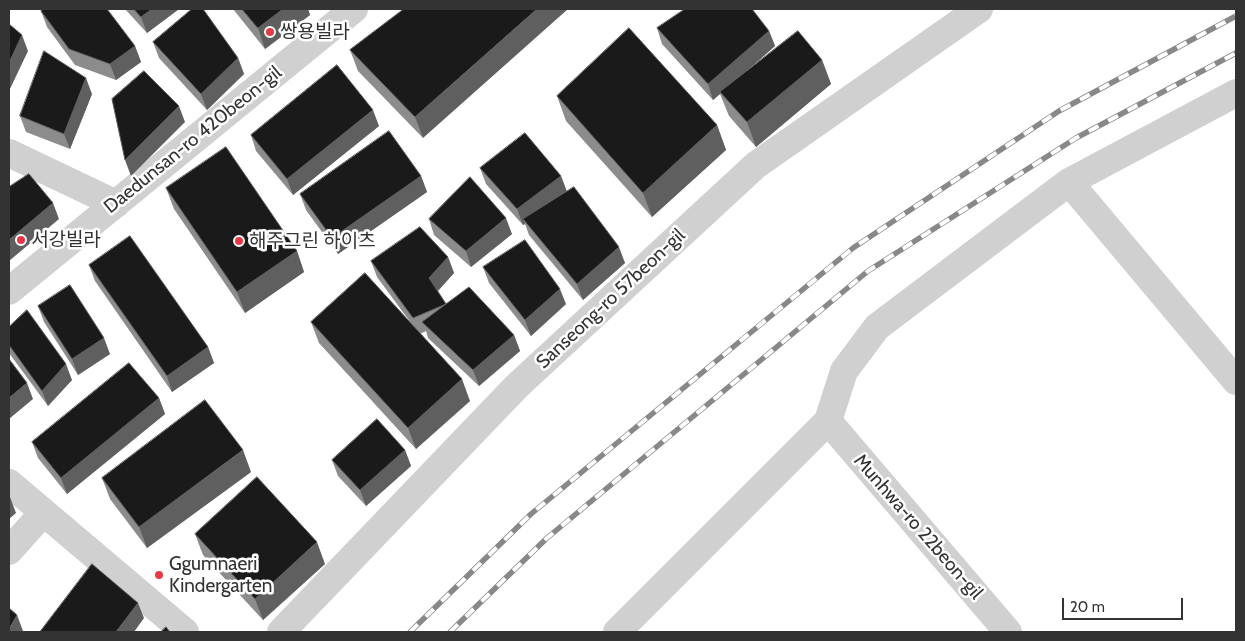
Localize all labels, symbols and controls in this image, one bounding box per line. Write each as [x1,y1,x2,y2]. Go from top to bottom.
place label: 쌍용빌라 [280,21,350,43]
marker: 쌍용빌라 [264,26,276,38]
street label: Daedunsan-ro 420beon-gil [100,61,286,219]
street label: Sanseong-ro 57beon-gil [532,224,690,374]
place label: 서강빌라 [31,229,101,251]
place label: 해주그린 하이츠 [249,230,376,252]
marker: 서강빌라 [15,234,27,246]
marker: 해주그린 하이츠 [233,235,245,247]
street label: Munhwa-ro 22beon-gil [849,450,987,604]
place label: Ggumnaeri Kindergarten [169,553,272,597]
marker: Ggumnaeri Kindergarten [153,569,165,581]
scale bar [1065,588,1186,620]
text: 20 m [1070,598,1105,616]

